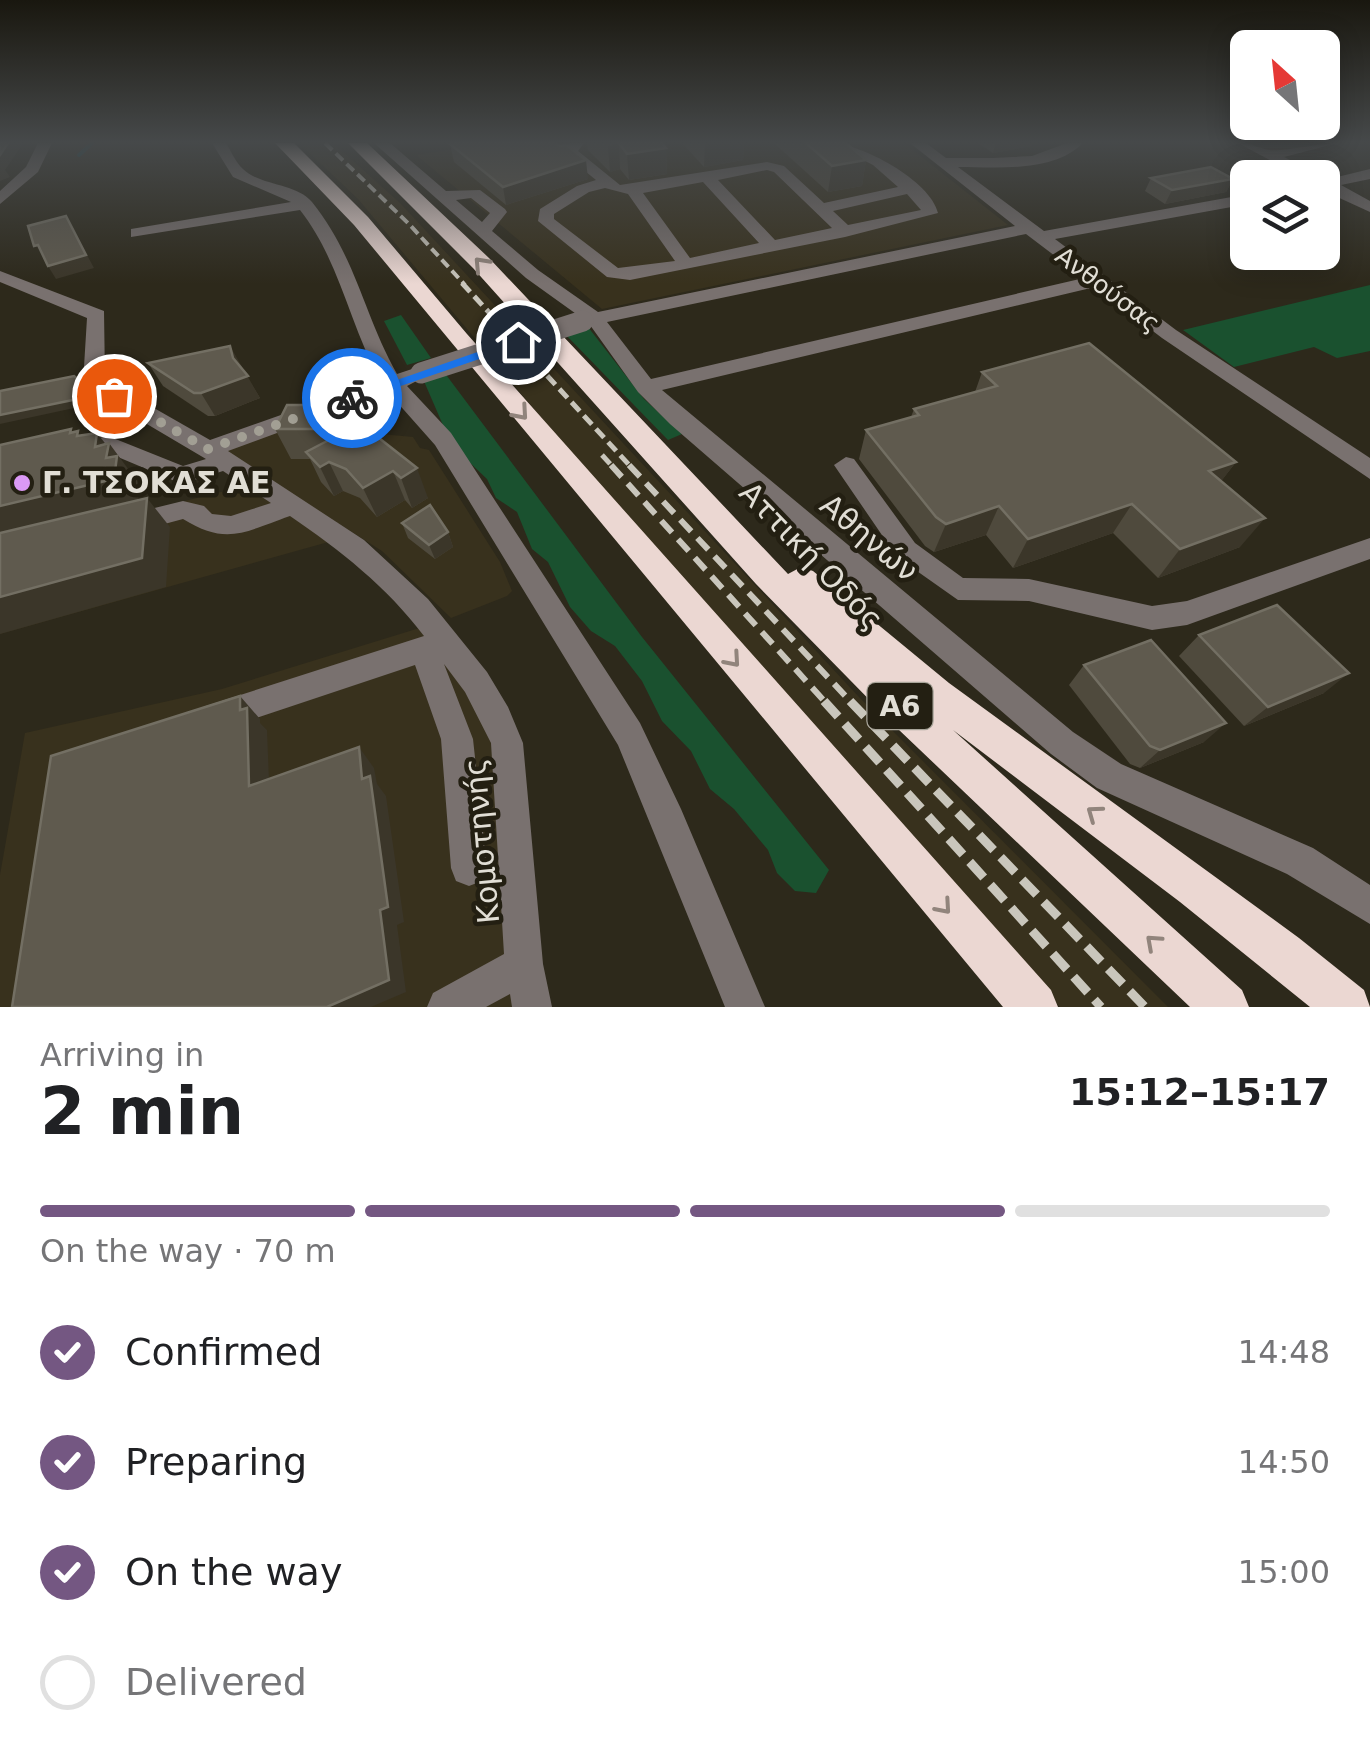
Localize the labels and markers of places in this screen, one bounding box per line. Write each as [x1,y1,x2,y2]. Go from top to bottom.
pin [476,300,561,385]
pin [72,354,157,439]
place label: Γ. ΤΣΟΚΑΣ ΑΕ [42,465,271,500]
marker: Γ. ΤΣΟΚΑΣ ΑΕ [11,472,33,494]

